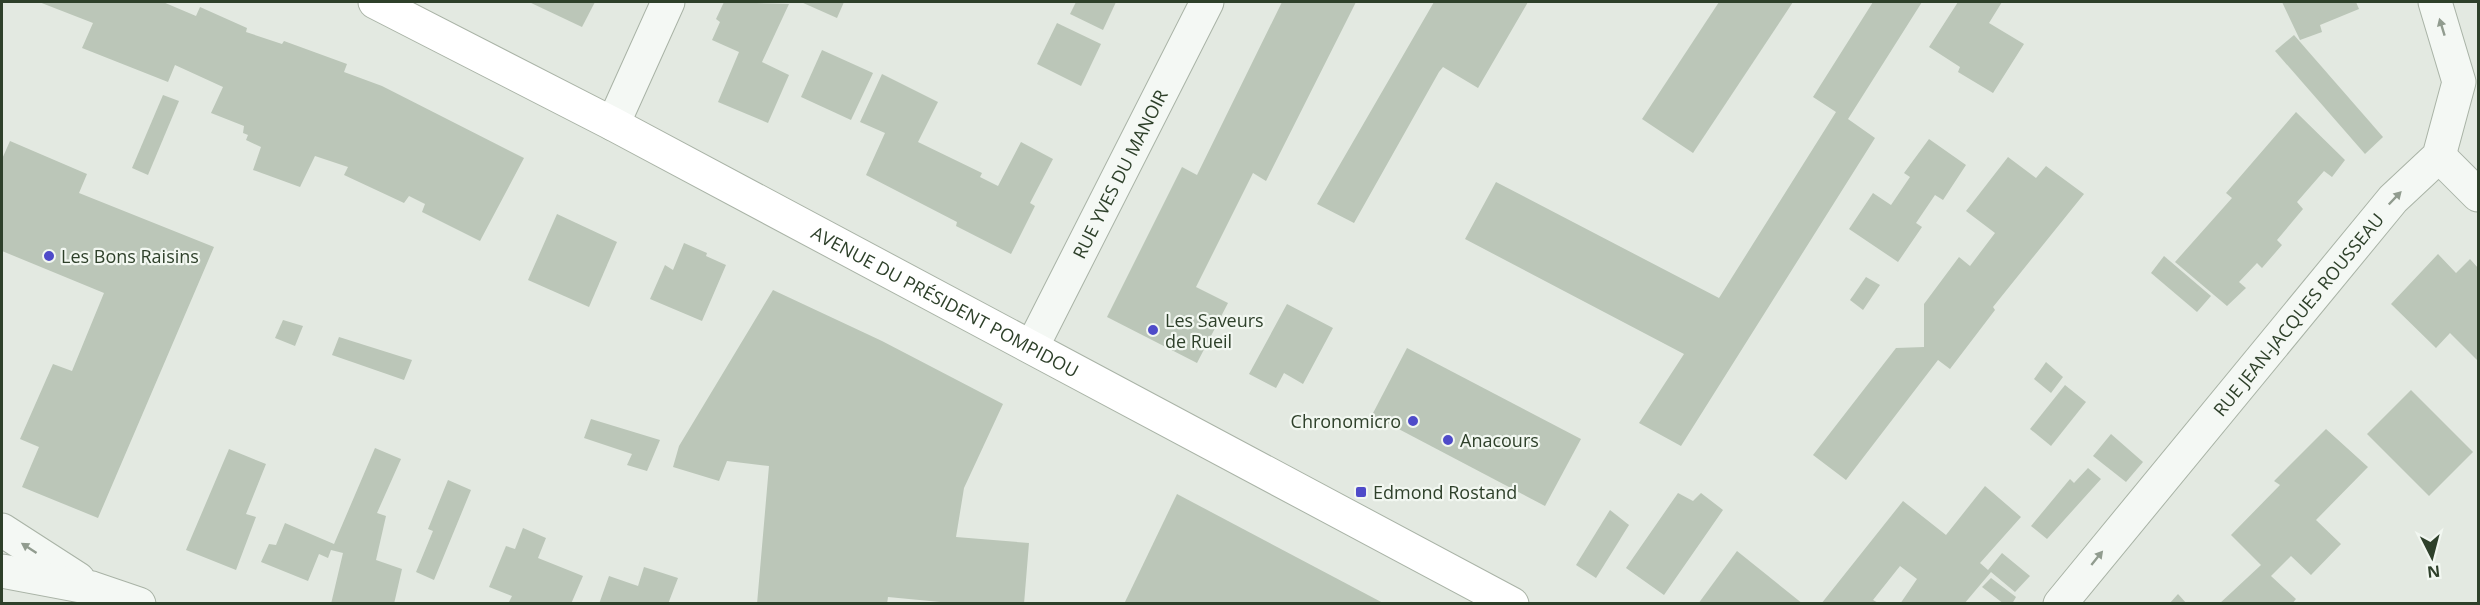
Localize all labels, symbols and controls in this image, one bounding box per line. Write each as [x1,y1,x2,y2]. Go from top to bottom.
one-way arrow [2437,18,2446,36]
street label: RUE YVES DU MANOIR [1067,85,1173,263]
one-way arrow [2388,191,2402,205]
street label: RUE JEAN-JACQUES ROUSSEAU [2207,208,2389,421]
street label: AVENUE DU PRÉSIDENT POMPIDOU [807,220,1083,383]
place label: Les Bons Raisins [61,244,199,268]
marker: Les Bons Raisins [42,249,56,263]
place label: Les Saveurs de Rueil [1165,308,1264,353]
marker: Les Saveurs de Rueil [1146,323,1160,337]
place label: Chronomicro [1291,409,1401,433]
marker: Chronomicro [1406,414,1420,428]
place label: Anacours [1460,428,1539,452]
marker: Anacours [1441,433,1455,447]
place label: Edmond Rostand [1373,480,1517,504]
marker: Edmond Rostand [1354,485,1368,499]
north arrow [2402,527,2462,587]
one-way arrow [21,543,37,554]
one-way arrow [2091,550,2104,566]
text: N [2426,560,2441,584]

